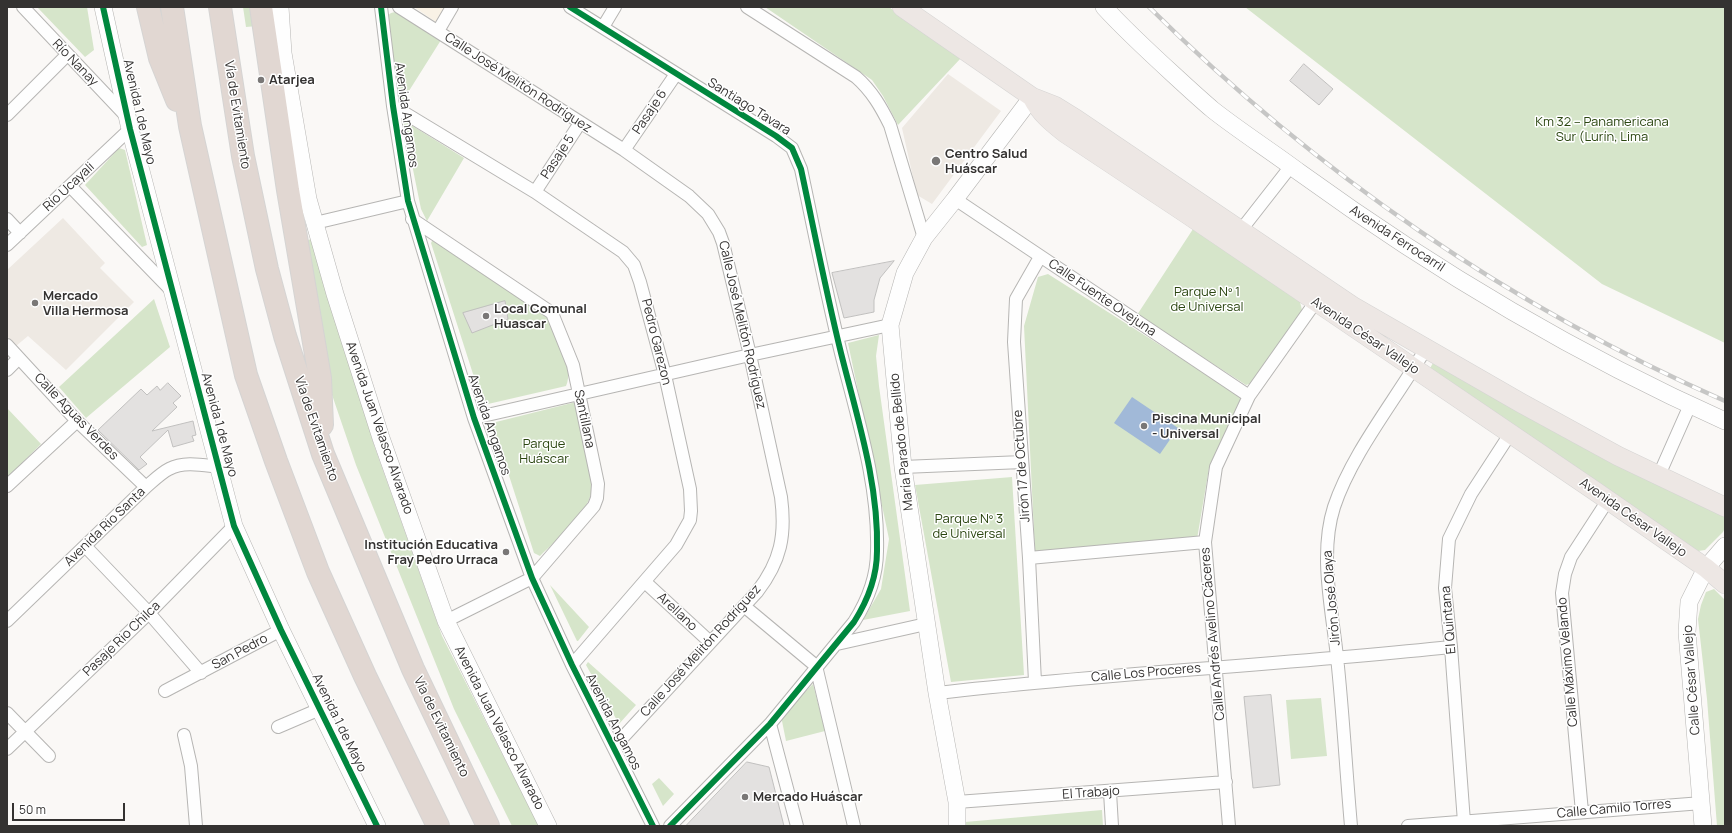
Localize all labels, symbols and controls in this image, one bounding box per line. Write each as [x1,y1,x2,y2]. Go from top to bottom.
street label: Calle José Melitón Rodríguez [442,30,594,136]
street label: Río Nanay [49,36,101,90]
street label: Avenida 1 de Mayo [119,58,159,166]
street label: Vía de Evitamiento [221,60,253,170]
street label: Avenida Angamos [391,61,421,169]
place label: Atarjea [269,72,315,88]
marker: Atarjea [256,75,266,85]
street label: Santiago Tavara [704,75,794,139]
street label: Pasaje 6 [629,87,671,137]
park label: Km 32 – Panamericana Sur (Lurín, Lima [1535,114,1669,145]
street label: Pasaje 5 [538,132,578,182]
place label: Centro Salud Huáscar [945,146,1028,177]
marker: Centro Salud Huáscar [930,155,942,167]
street label: Río Ucayali [40,159,98,215]
street label: Avenida Ferrocarril [1346,202,1448,276]
street label: Calle José Melitón Rodríguez [715,239,769,411]
street label: Calle Fuente Ovejuna [1045,256,1159,340]
park label: Parque Nº 1 de Universal [1170,284,1244,315]
place label: Mercado Villa Hermosa [43,288,128,319]
street label: Avenida César Vallejo [1308,294,1422,378]
street label: Pedro Garezon [638,297,674,387]
marker: Mercado Villa Hermosa [30,298,40,308]
place label: Local Comunal Huascar [494,301,587,332]
marker: Local Comunal Huascar [481,311,491,321]
street label: Avenida Juan Velasco Alvarado [342,340,416,516]
street label: Calle Aguas Verdes [31,370,121,464]
street label: Avenida 1 de Mayo [198,371,240,479]
street label: Avenida Angamos [464,372,514,478]
street label: María Parado de Bellido [887,373,917,511]
street label: Vía de Evitamiento [291,375,341,483]
street label: Santillana [570,388,598,450]
street label: Jirón 17 de Octubre [1010,409,1034,523]
place label: Piscina Municipal - Universal [1152,411,1261,442]
marker: Piscina Municipal - Universal [1139,421,1149,431]
park label: Parque Huáscar [519,436,569,467]
street label: Avenida César Vallejo [1576,475,1690,561]
street label: Avenida Rio Santa [61,484,149,570]
park label: Parque Nº 3 de Universal [932,511,1006,542]
place label: Institución Educativa Fray Pedro Urraca [364,537,498,568]
marker: Institución Educativa Fray Pedro Urraca [501,547,511,557]
street label: Calle Andrés Avelino Cáceres [1198,547,1228,721]
street label: Jirón José Olaya [1320,550,1344,646]
street label: Calle José Melitón Rodríguez [638,582,764,720]
street label: El Quintana [1438,585,1460,655]
street label: Arellano [654,590,700,634]
street label: Calle Máximo Velando [1555,597,1581,727]
street label: Pasaje Rio Chilca [80,598,164,680]
street label: Calle César Vallejo [1680,625,1704,735]
street label: San Pedro [209,631,271,673]
street label: Avenida Juan Velasco Alvarado [451,643,547,813]
street label: Calle Los Proceres [1090,660,1202,686]
street label: Avenida 1 de Mayo [308,671,370,775]
street label: Avenida Angamos [582,671,644,773]
street label: Vía de Evitamiento [410,674,472,780]
street label: El Trabajo [1062,783,1120,803]
place label: Mercado Huáscar [753,789,863,805]
marker: Mercado Huáscar [740,792,750,802]
scale bar [14,795,127,821]
street label: Calle Camilo Torres [1556,796,1672,822]
text: 50 m [19,801,46,818]

